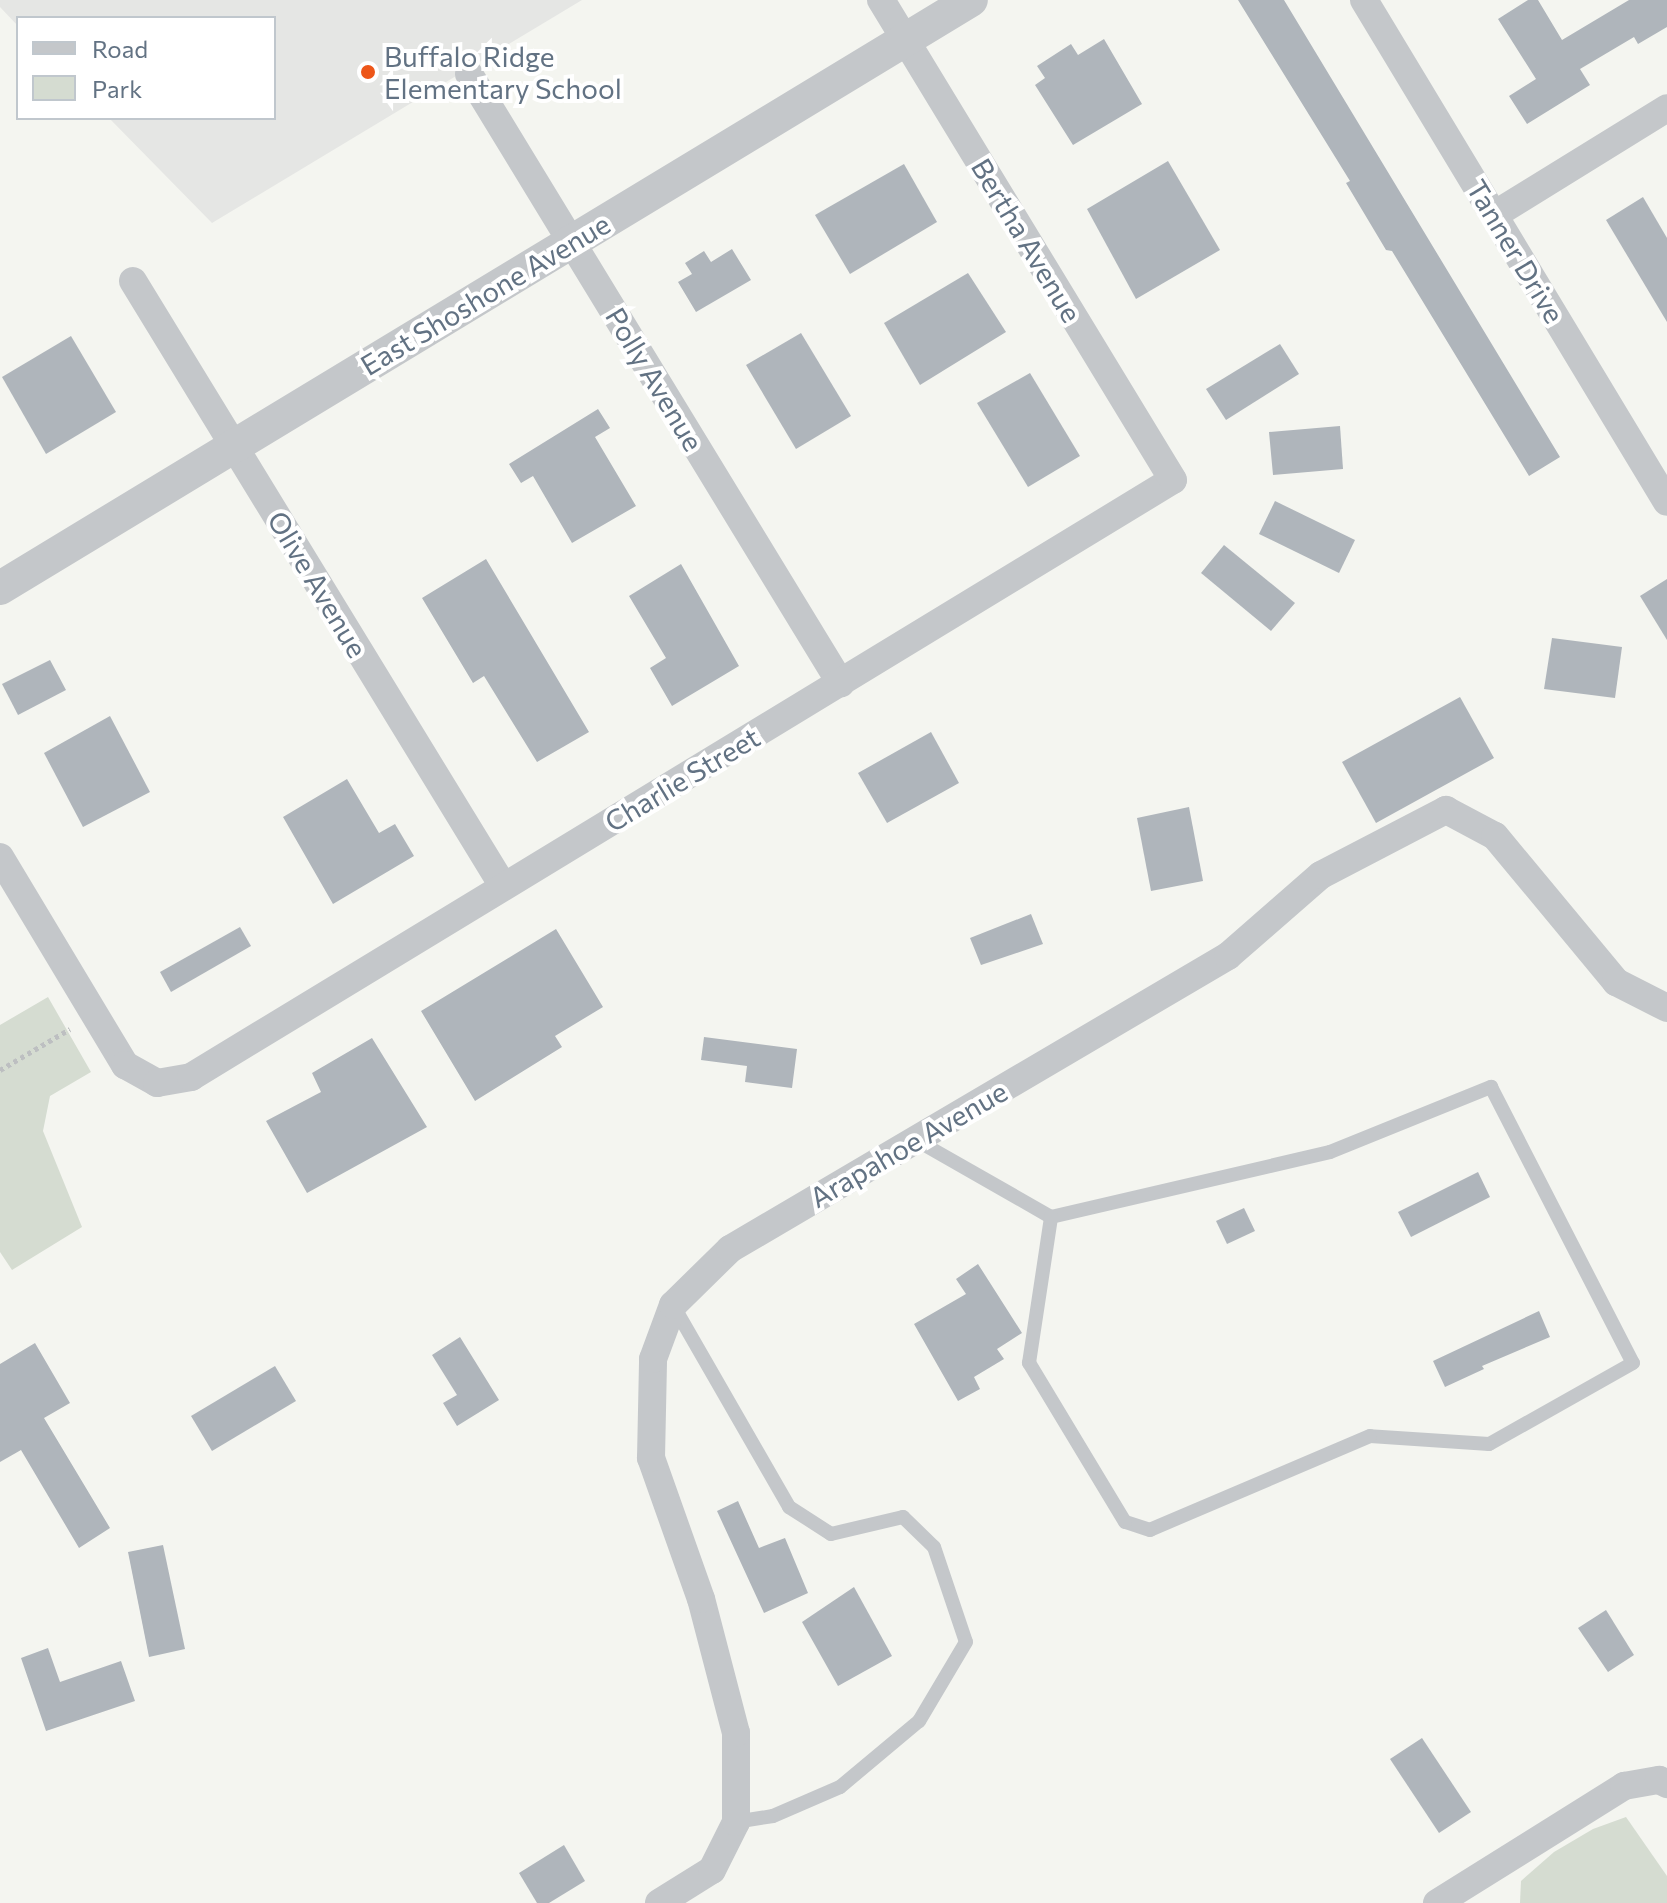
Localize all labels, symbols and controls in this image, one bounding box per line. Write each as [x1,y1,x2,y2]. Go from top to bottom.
legend [16,16,276,120]
text: Road [92,34,148,63]
place label: Buffalo Ridge Elementary School [384,39,622,105]
marker: Buffalo Ridge Elementary School [359,63,377,81]
text: Park [92,74,142,103]
street label: Bertha Avenue [965,152,1089,328]
street label: Tanner Drive [1460,173,1572,329]
street label: East Shoshone Avenue [354,206,616,382]
street label: Polly Avenue [599,301,711,457]
street label: Olive Avenue [261,505,375,663]
street label: Charlie Street [599,720,765,838]
street label: Arapahoe Avenue [803,1074,1013,1214]

